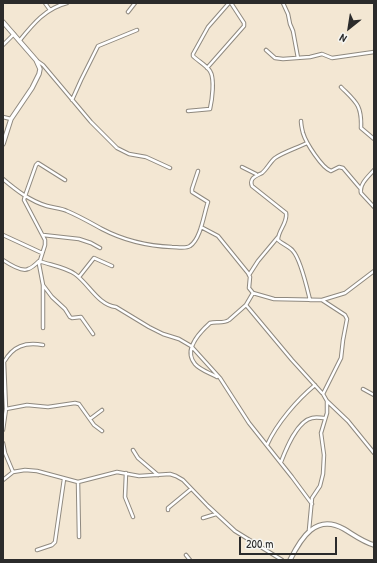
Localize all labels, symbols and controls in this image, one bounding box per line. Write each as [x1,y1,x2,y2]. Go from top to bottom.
north arrow [329,8,369,48]
text: N [337,31,349,46]
scale bar [241,529,339,555]
text: 200 m [246,535,273,552]

